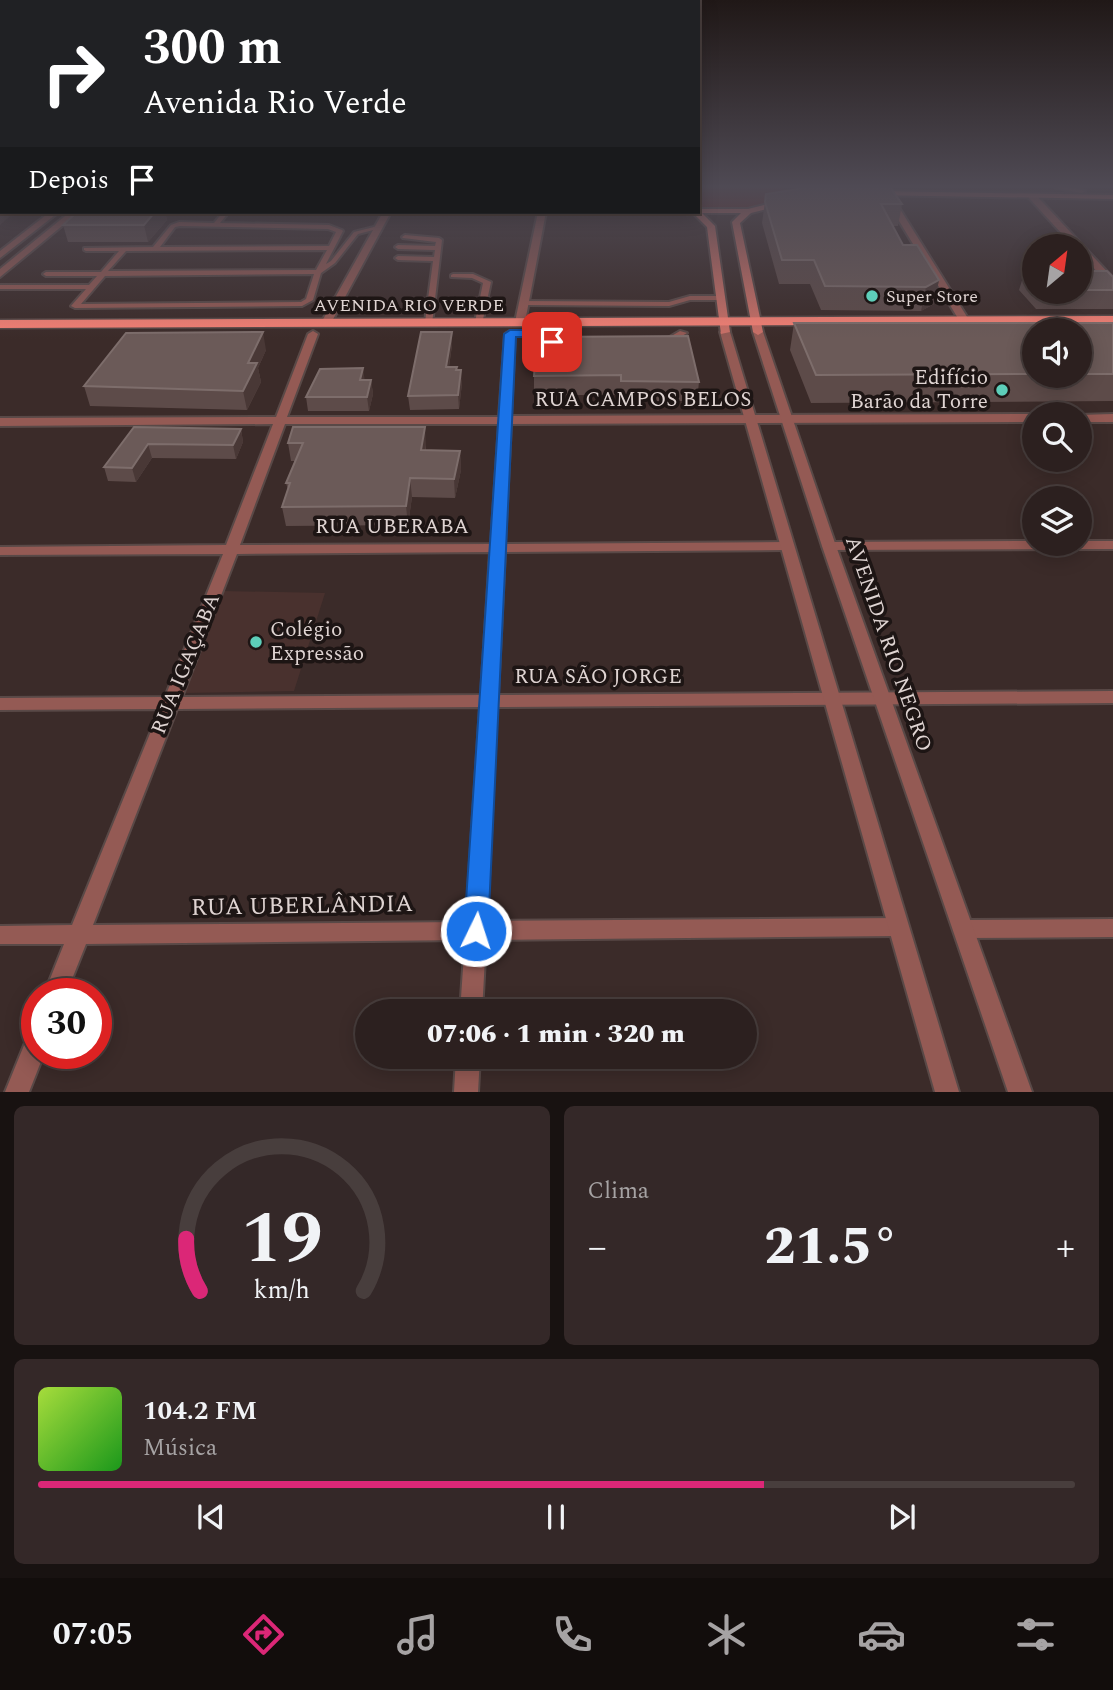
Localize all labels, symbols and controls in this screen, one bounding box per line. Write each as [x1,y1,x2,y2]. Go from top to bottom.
text: 300 m [143,11,282,86]
icon: right [28,28,119,119]
text: Avenida Rio Verde [143,79,407,128]
text: Depois [28,160,109,200]
icon: arrive [123,161,161,199]
north arrow [1022,234,1092,304]
map controls [1022,234,1092,556]
place label: Super Store [886,283,978,310]
marker: Super Store [864,288,880,304]
street label: AVENIDA RIO VERDE [314,292,504,319]
pin [522,312,582,372]
button: sound [1022,318,1092,388]
icon: arrive [533,323,571,361]
place label: Edifício Barão da Torre [850,362,988,418]
marker: Edifício Barão da Torre [994,382,1010,398]
street label: RUA CAMPOS BELOS [535,384,751,416]
button: search [1022,402,1092,472]
button: layers [1022,486,1092,556]
street label: RUA UBERABA [315,511,469,543]
street label: AVENIDA RIO NEGRO [836,532,940,756]
street label: RUA IGAÇABA [143,589,229,739]
place label: Colégio Expressão [270,614,364,670]
marker: Colégio Expressão [248,634,264,650]
street label: RUA SÃO JORGE [514,661,682,693]
street label: RUA UBERLÂNDIA [191,886,413,926]
position arrow [439,894,513,968]
speed limit sign: 30 [21,978,112,1069]
text: 07:06 · 1 min · 320 m [427,1014,685,1054]
text: Clima [588,1174,649,1209]
text: 19 [241,1185,323,1296]
text: 21.5° [764,1208,898,1287]
text: − [588,1219,607,1277]
text: + [1056,1219,1075,1277]
text: km/h [254,1272,310,1310]
text: 104.2 FM [143,1391,257,1431]
text: Música [143,1431,217,1466]
icon: previous [192,1498,230,1536]
icon: pause [537,1498,575,1536]
icon: next [883,1498,921,1536]
text: 07:05 [53,1610,133,1659]
icon: directions [239,1610,288,1659]
icon: music [393,1610,442,1659]
icon: phone [548,1610,597,1659]
icon: climate [702,1610,751,1659]
icon: car [857,1610,906,1659]
icon: filters [1011,1610,1060,1659]

